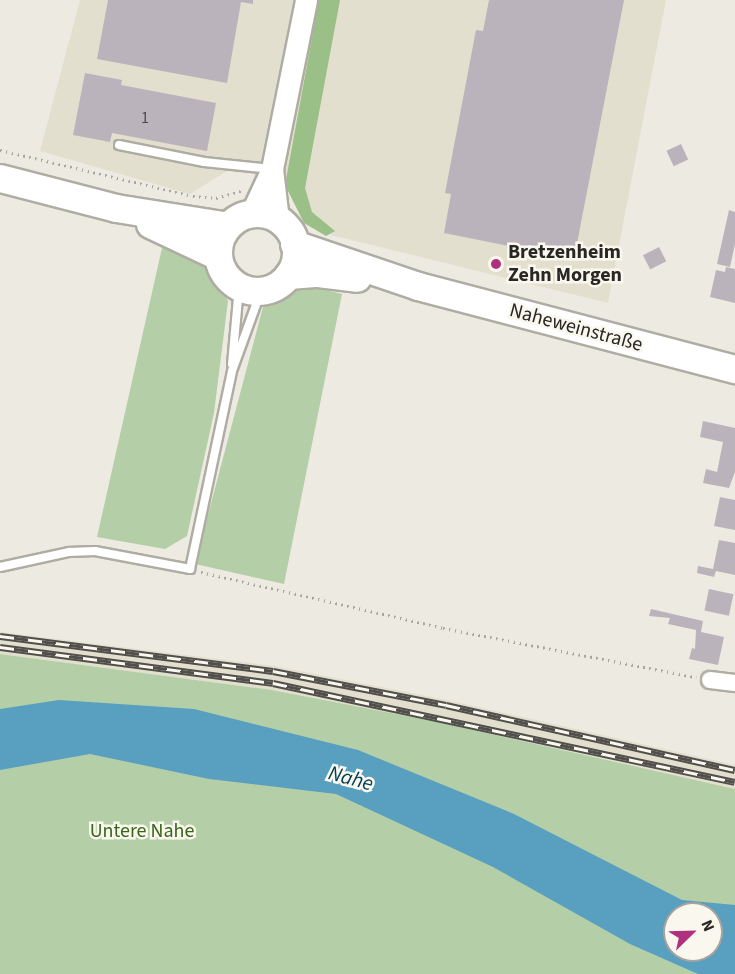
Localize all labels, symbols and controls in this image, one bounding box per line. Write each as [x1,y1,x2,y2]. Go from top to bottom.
house number: 1 [141,108,149,128]
place label: Bretzenheim Zehn Morgen [508,240,622,287]
marker: Bretzenheim Zehn Morgen [489,257,503,271]
street label: Naheweinstraße [507,299,645,357]
water label: Nahe [326,760,376,796]
park label: Untere Nahe [90,819,194,843]
north arrow [663,902,723,962]
text: N [696,917,720,935]

